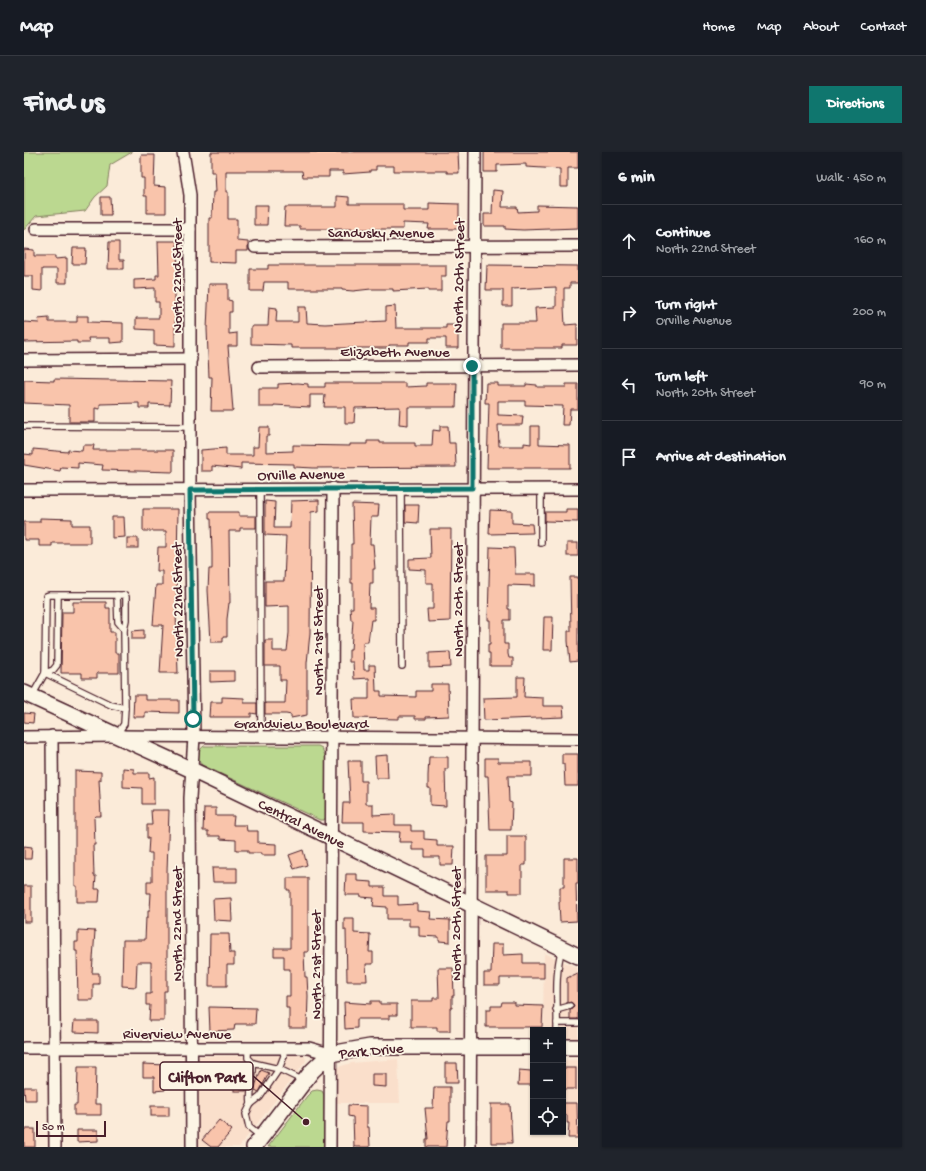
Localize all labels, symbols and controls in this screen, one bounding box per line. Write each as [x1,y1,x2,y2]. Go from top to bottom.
text: Map [20,16,53,39]
text: Home [703,19,735,36]
text: Map [757,19,781,36]
text: About [803,19,839,36]
text: Contact [861,19,906,36]
button: Directions [809,86,902,123]
text: Find us [24,88,104,121]
text: 6 min [618,168,654,188]
text: Walk · 450 m [816,171,886,186]
street label: North 22nd Street [169,217,187,333]
street label: North 20th Street [450,217,470,333]
text: Continue [656,224,710,242]
street label: Sandusky Avenue [328,225,435,243]
icon: ahead [618,230,640,252]
text: 160 m [854,233,886,248]
text: North 22nd Street [656,242,756,257]
text: Turn right [656,296,716,314]
icon: right [618,302,640,324]
text: 200 m [853,305,886,320]
text: Orville Avenue [656,314,732,329]
street label: Elizabeth Avenue [340,344,450,362]
route end [463,357,481,375]
text: Turn left [656,368,707,386]
icon: left [618,374,640,396]
text: 90 m [860,377,886,392]
text: North 20th Street [656,386,755,401]
icon: arrive [618,446,640,468]
text: Arrive at destination [656,448,786,466]
street label: Orville Avenue [257,466,345,486]
street label: North 22nd Street [169,541,189,658]
street label: North 20th Street [450,541,468,657]
street label: North 21st Street [310,585,328,696]
route start [184,710,202,728]
street label: Grandview Boulevard [234,716,369,734]
street label: Central Avenue [255,796,348,854]
street label: North 22nd Street [169,865,187,981]
street label: North 20th Street [448,865,466,981]
street label: North 21st Street [308,909,326,1020]
street label: Riverview Avenue [123,1026,232,1044]
map controls [530,1027,566,1135]
button: + [530,1027,566,1063]
street label: Park Drive [337,1040,405,1064]
callout: Clifton Park [160,1062,253,1090]
button: − [530,1063,566,1099]
text: Clifton Park [167,1069,248,1089]
button: locate [530,1099,566,1135]
scale bar [36,1119,106,1138]
text: 50 m [42,1122,64,1134]

